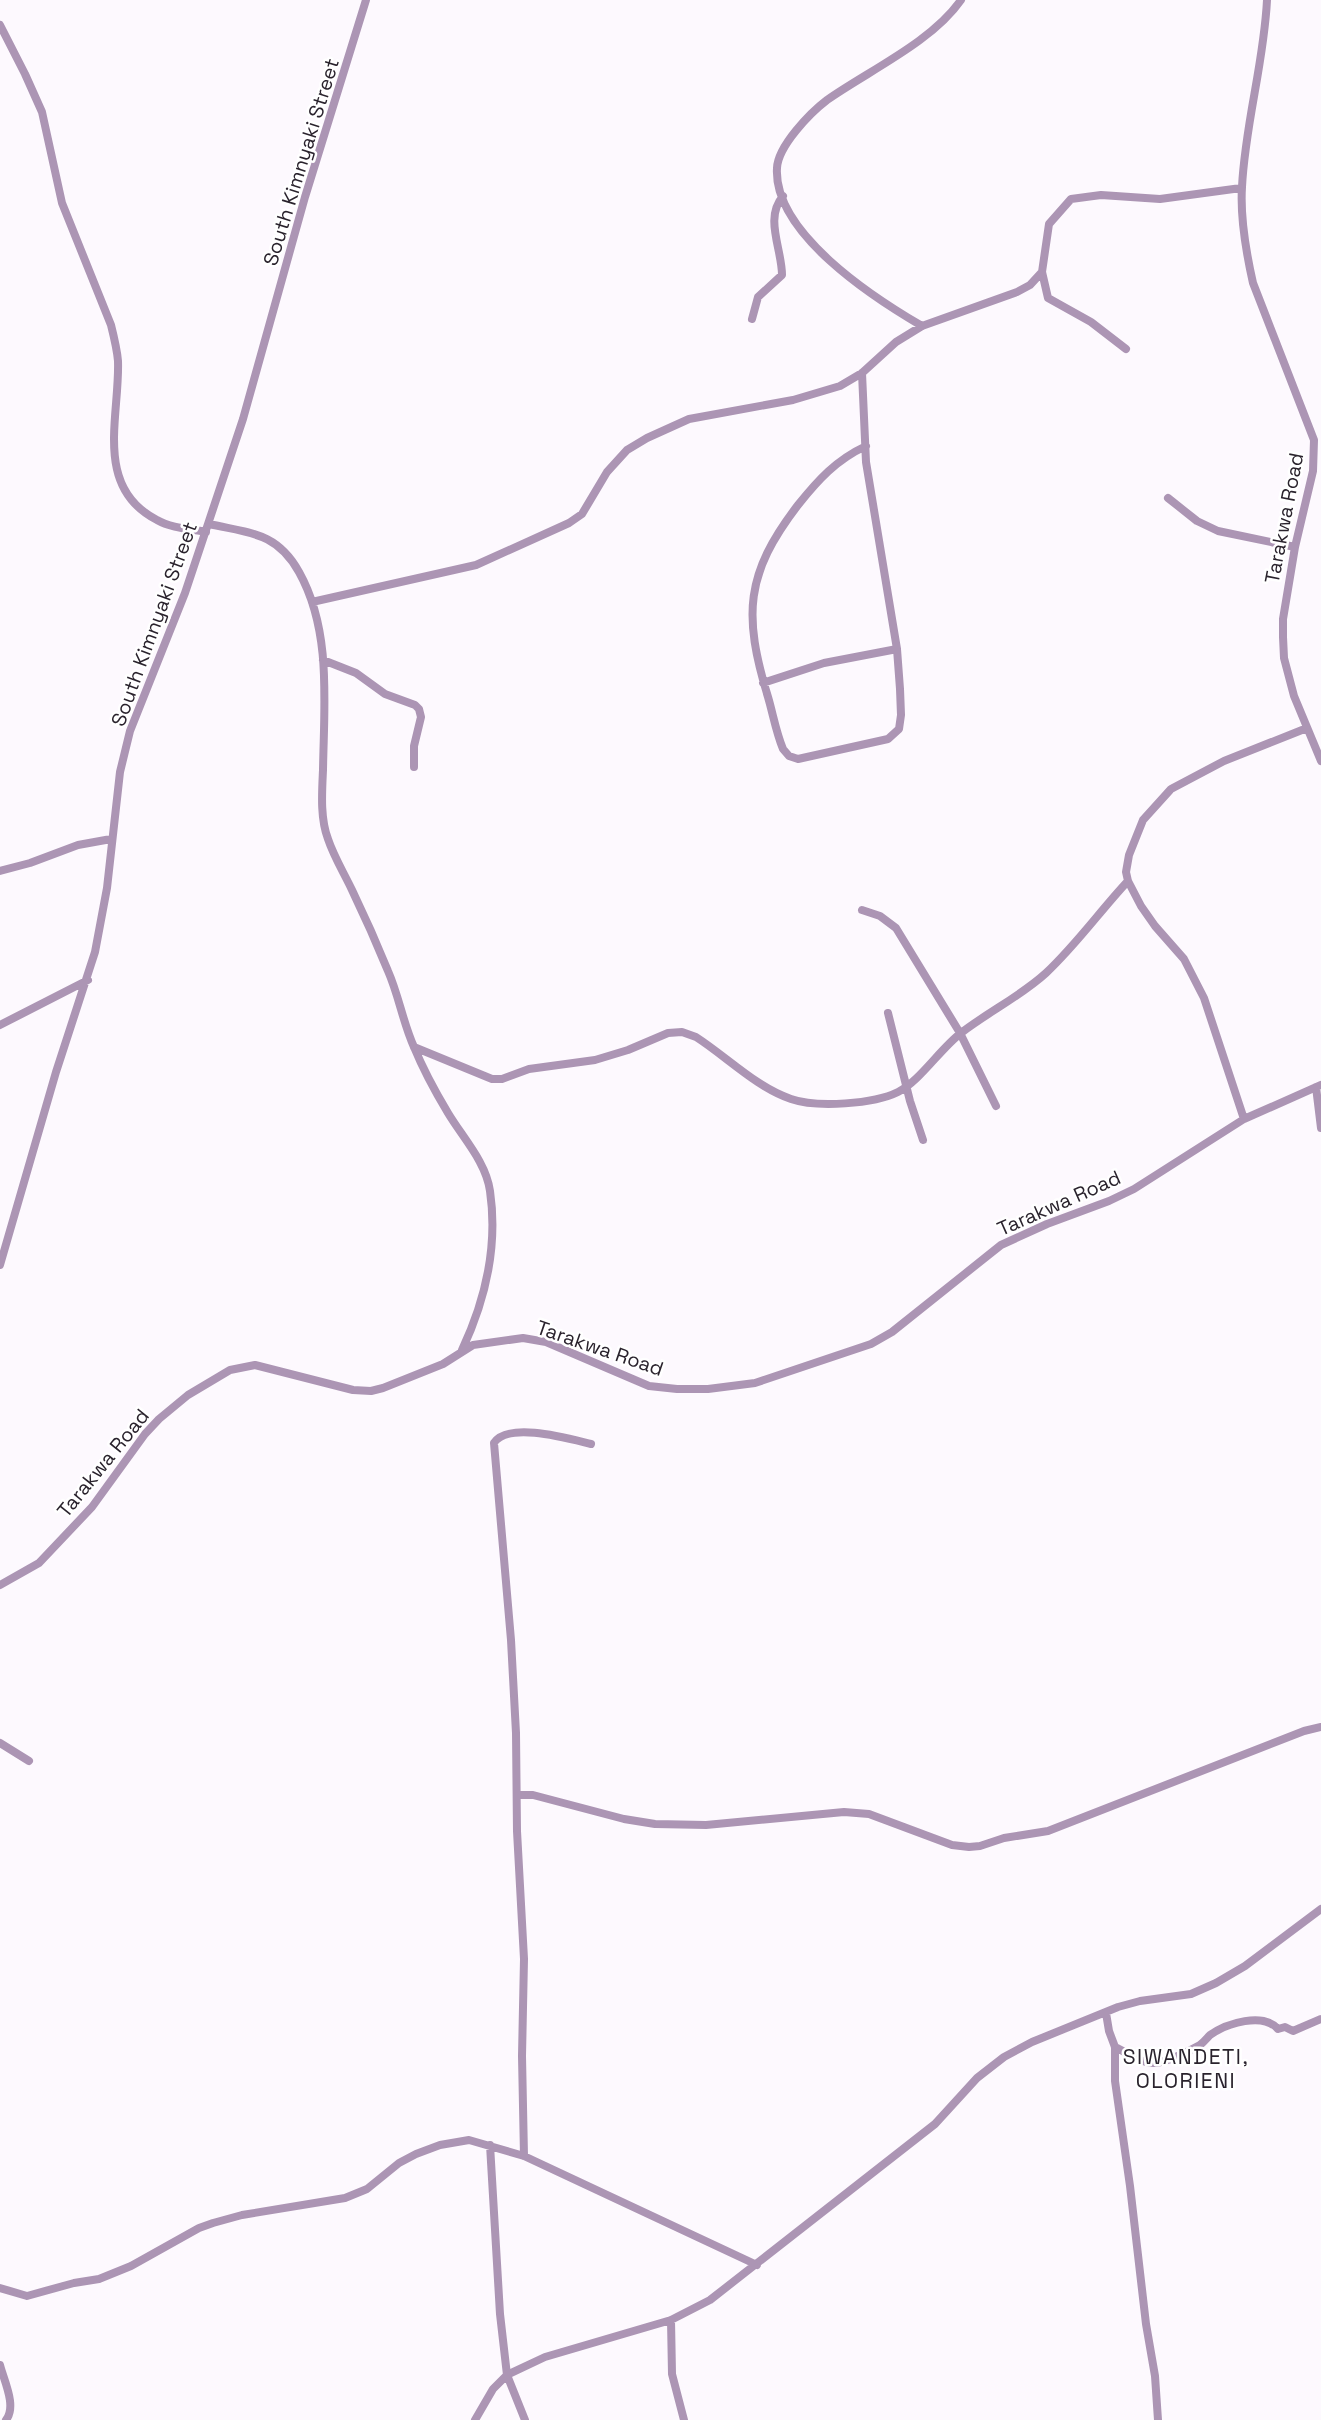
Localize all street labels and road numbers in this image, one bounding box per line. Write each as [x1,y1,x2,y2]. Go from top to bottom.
street label: South Kimnyaki Street [257,55,345,269]
street label: Tarakwa Road [1259,450,1309,586]
street label: South Kimnyaki Street [105,518,203,730]
street label: Tarakwa Road [993,1164,1125,1242]
street label: Tarakwa Road [533,1314,667,1382]
street label: Tarakwa Road [51,1403,155,1523]

